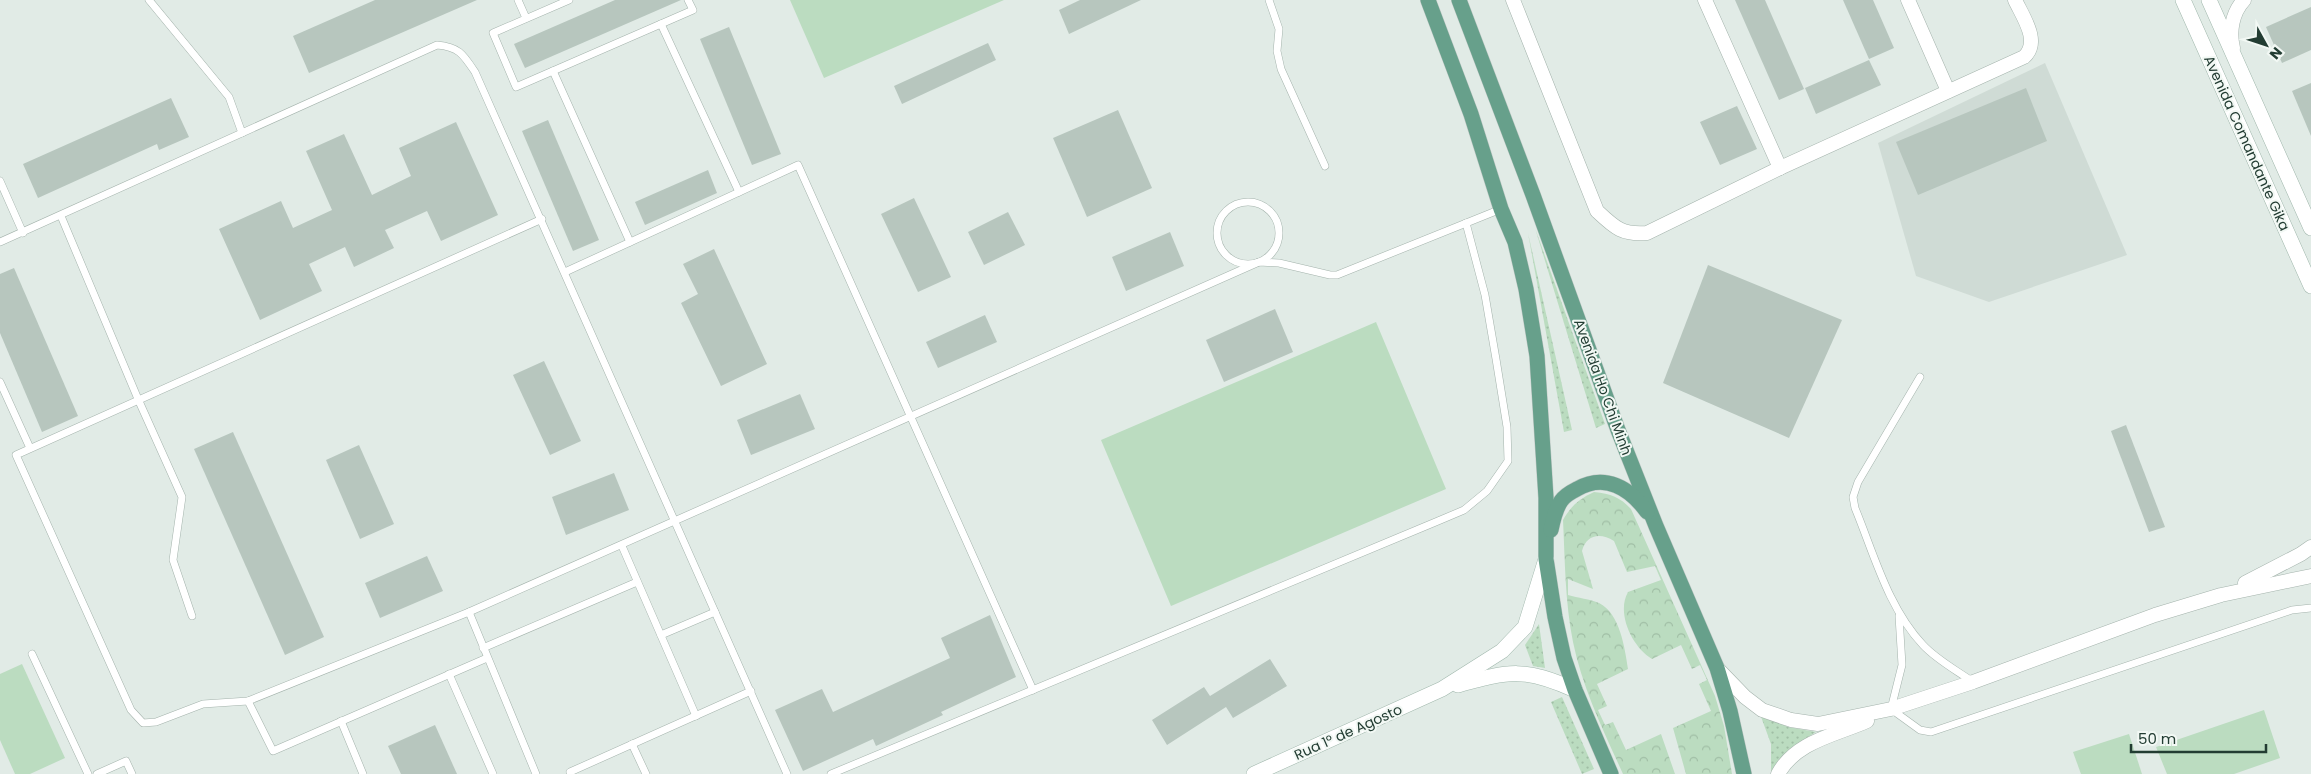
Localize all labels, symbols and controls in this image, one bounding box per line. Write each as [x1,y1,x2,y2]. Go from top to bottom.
north arrow [2241,20,2291,70]
text: N [2265,43,2287,64]
street label: Avenida Comandante Gika [2199,52,2295,234]
street label: Avenida Ho Chi Minh [1569,316,1637,458]
street label: Rua 1º de Agosto [1291,699,1405,765]
scale bar [2131,722,2266,754]
text: 50 m [2138,728,2176,749]

